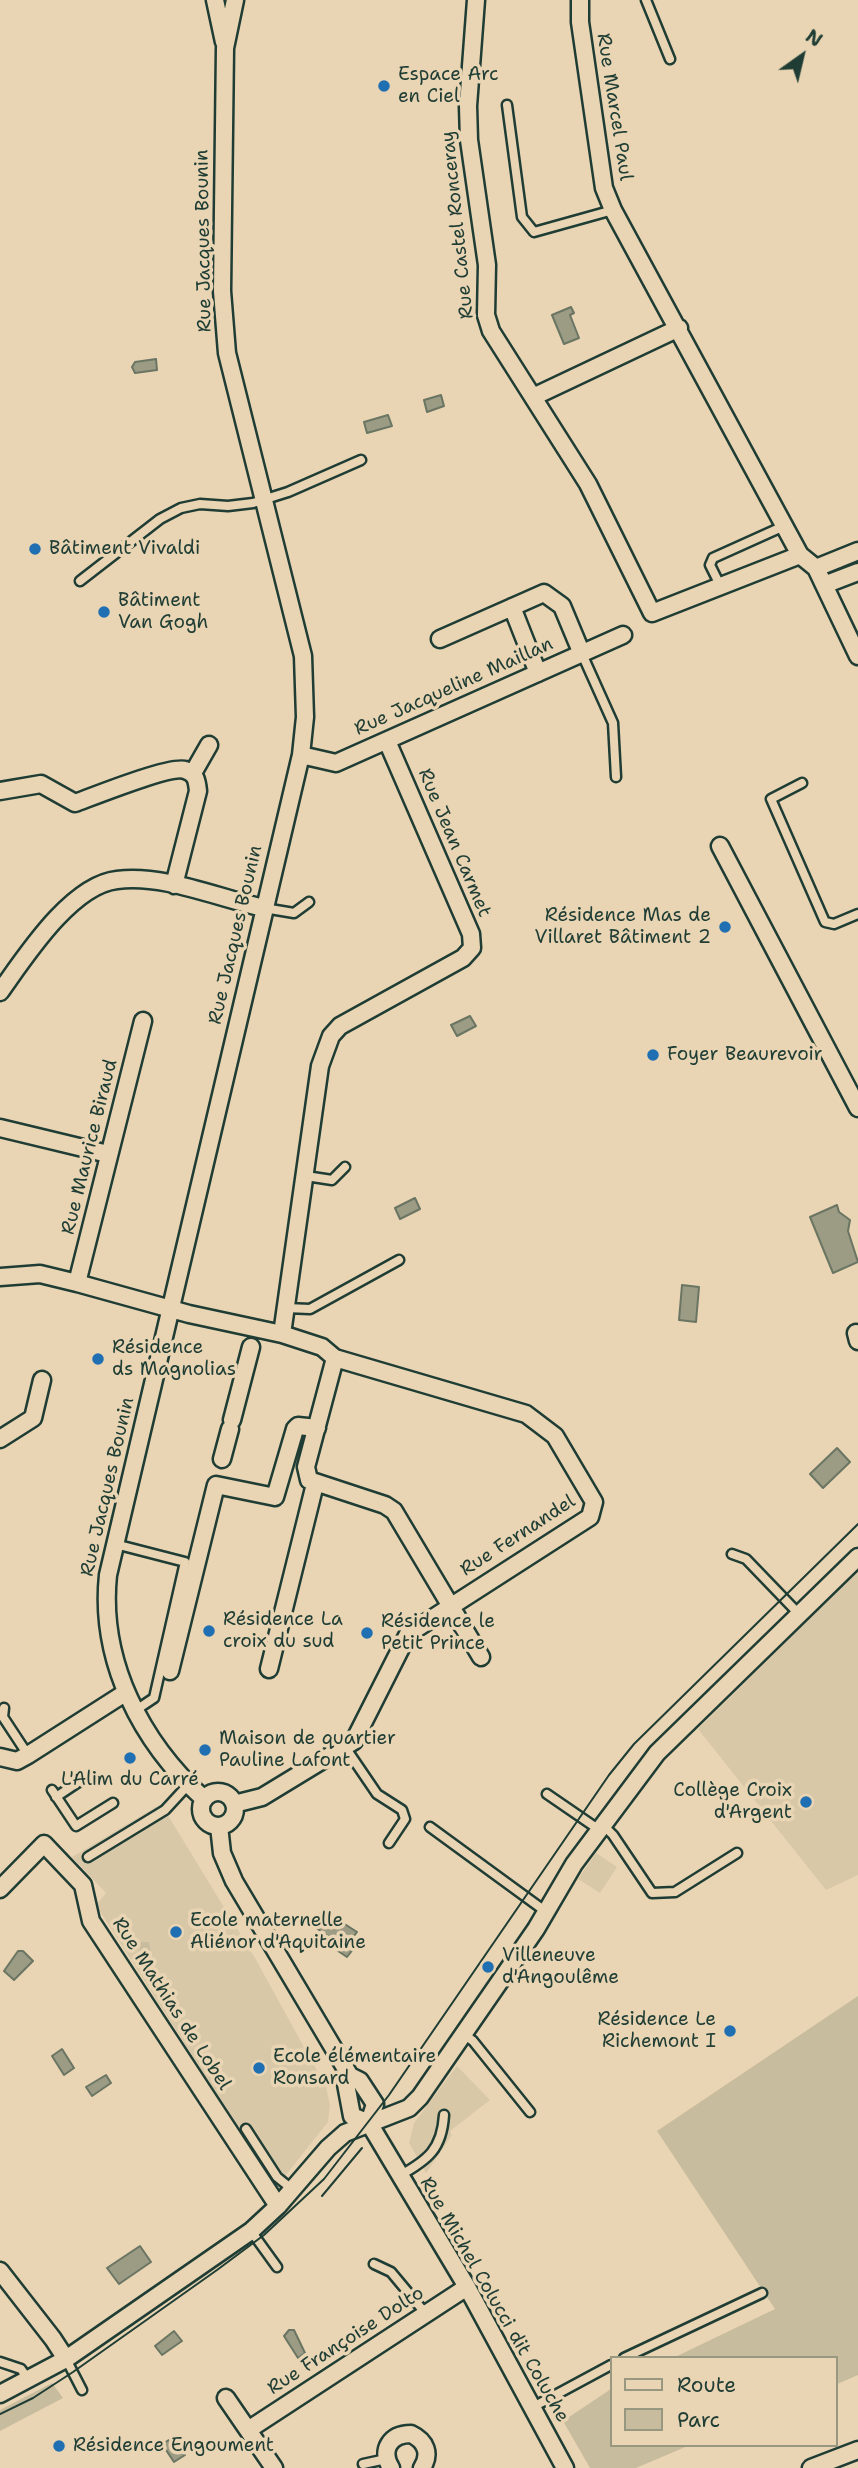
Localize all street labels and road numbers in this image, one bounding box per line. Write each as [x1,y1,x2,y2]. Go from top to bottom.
street label: Rue Marcel Paul [591,32,637,182]
street label: Rue Castel Ronceray [437,130,479,320]
street label: Rue Jacques Bounin [191,149,217,333]
street label: Rue Jacqueline Maillan [351,633,557,741]
street label: Rue Jean Carmet [412,765,496,921]
street label: Rue Jacques Bounin [204,843,268,1027]
street label: Rue Maurice Biraud [57,1057,123,1237]
street label: Rue Jacques Bounin [76,1395,140,1579]
street label: Rue Fernandel [456,1490,580,1582]
street label: Rue Mathias de Lobel [107,1914,235,2094]
street label: Rue Michel Colucci dit Coluche [414,2173,574,2427]
street label: Rue Françoise Dolto [264,2282,428,2400]

